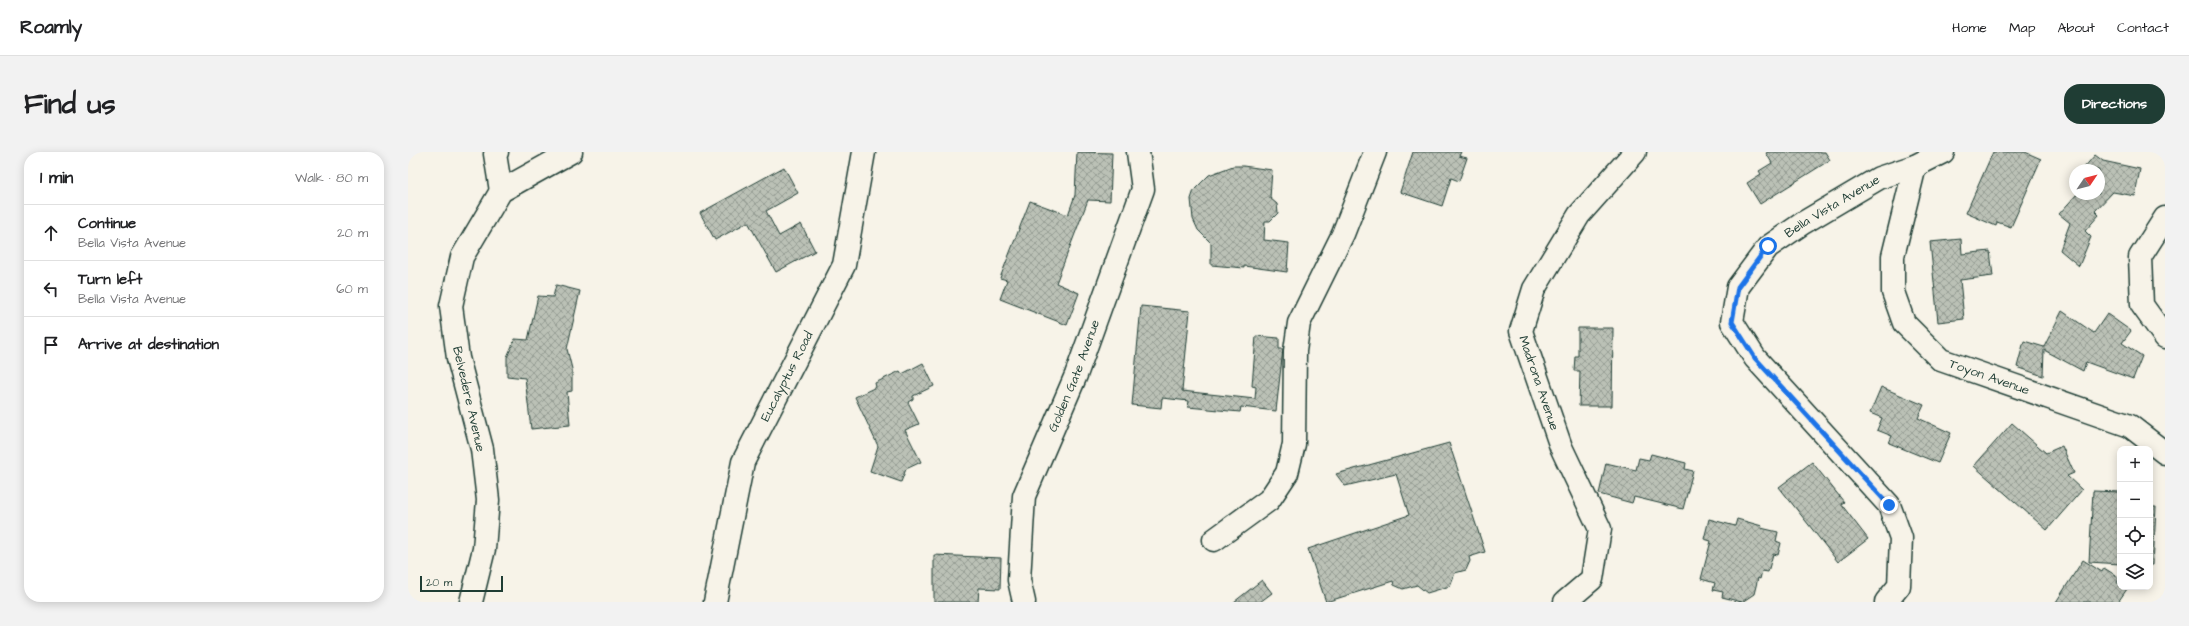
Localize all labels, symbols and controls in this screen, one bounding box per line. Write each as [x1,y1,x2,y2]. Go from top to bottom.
text: Roamly [20,14,82,41]
text: Home [1952,18,1987,38]
text: Map [2009,18,2035,38]
text: About [2057,18,2095,38]
text: Contact [2117,18,2169,38]
button: Directions [2064,84,2165,124]
text: Find us [24,85,115,124]
north arrow [2069,164,2105,200]
text: 1 min [40,166,73,190]
text: Walk · 80 m [295,169,368,187]
street label: Bella Vista Avenue [1781,171,1883,242]
text: Continue [78,213,136,234]
icon: ahead [40,222,62,244]
text: 20 m [337,224,368,242]
text: Bella Vista Avenue [78,234,186,252]
route start [1759,237,1777,255]
text: Turn left [78,269,142,290]
icon: left [40,278,62,300]
text: 60 m [336,280,368,298]
text: Bella Vista Avenue [78,290,186,308]
street label: Golden Gate Avenue [1044,317,1104,435]
street label: Eucalyptus Road [756,328,818,425]
street label: Madrona Avenue [1514,333,1564,433]
icon: arrive [40,334,62,356]
text: Arrive at destination [78,334,219,355]
street label: Belvedere Avenue [448,345,490,453]
street label: Toyon Avenue [1947,355,2032,399]
map controls [2117,446,2153,590]
button: + [2117,446,2153,482]
button: − [2117,482,2153,518]
route end [1880,496,1898,514]
button: locate [2117,518,2153,554]
button: layers [2117,554,2153,590]
scale bar [420,574,503,593]
text: 20 m [426,575,452,590]

